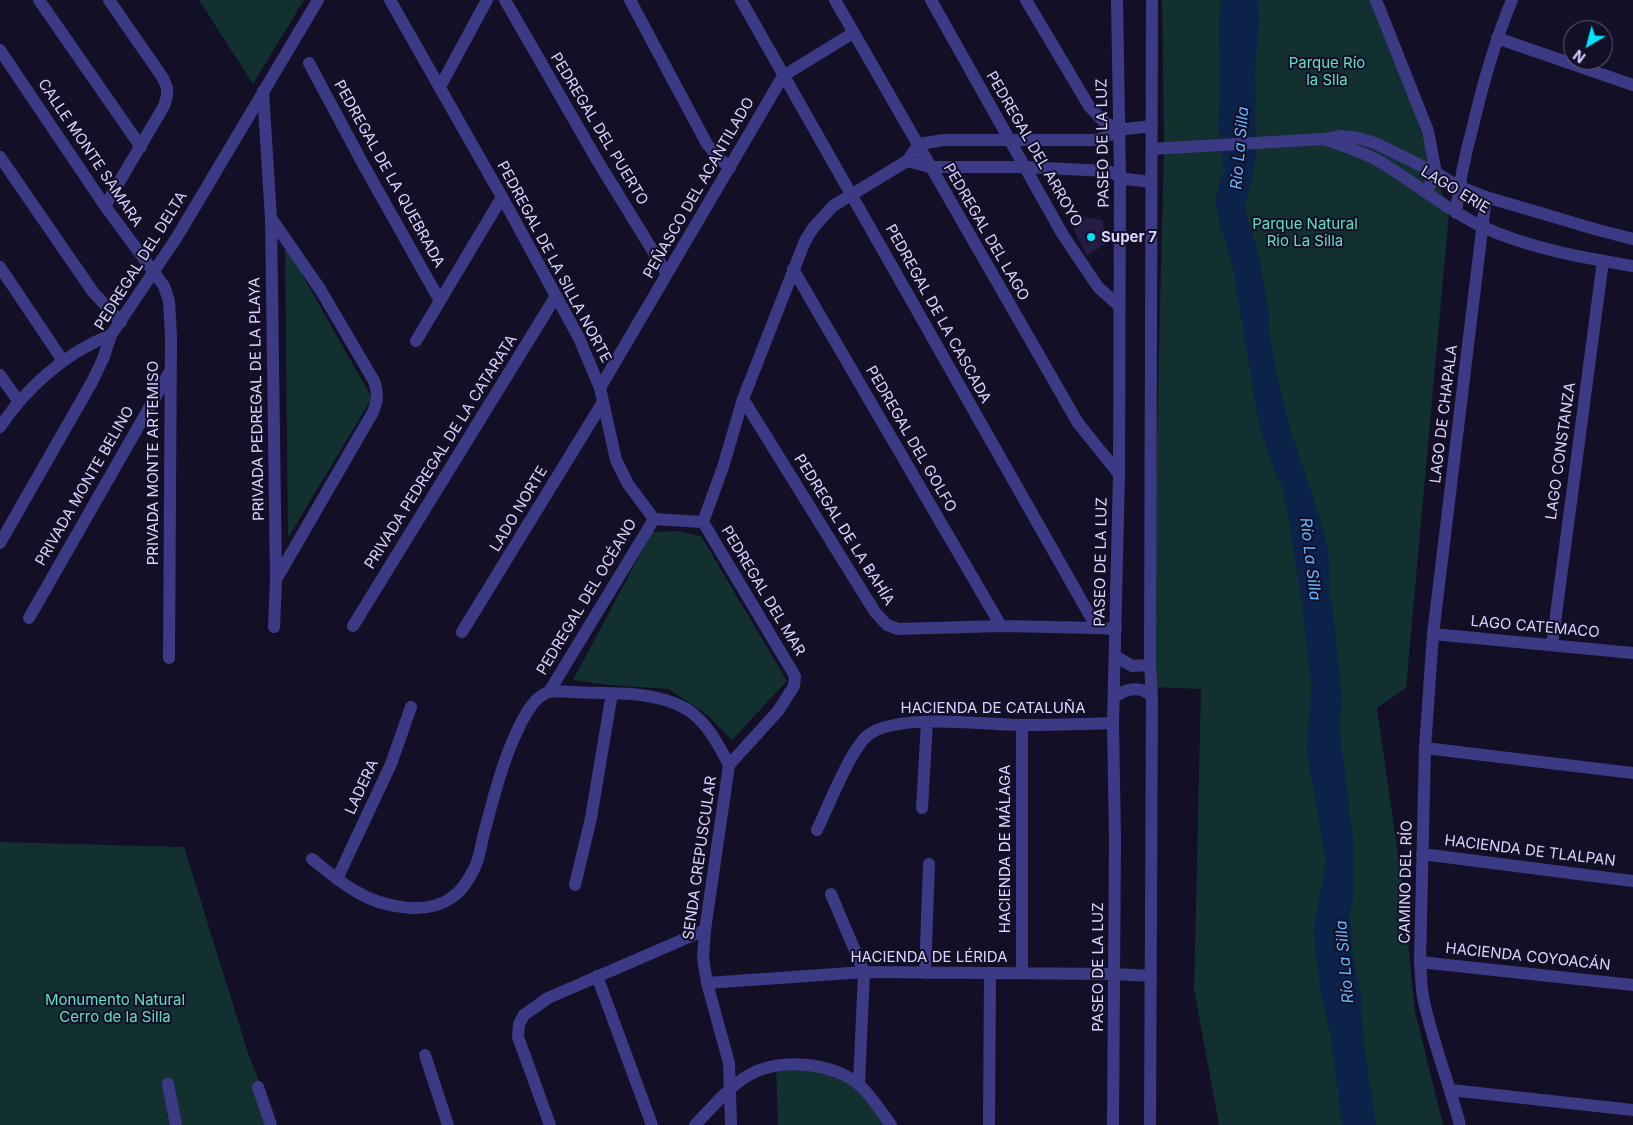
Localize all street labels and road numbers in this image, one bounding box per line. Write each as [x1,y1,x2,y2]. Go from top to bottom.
street label: PEDREGAL DEL PUERTO [546,50,652,208]
street label: PEDREGAL DEL ARROYO [982,68,1086,230]
street label: CALLE MONTE SAMARA [34,76,146,230]
street label: PEDREGAL DE LA QUEBRADA [330,77,448,271]
street label: PASEO DE LA LUZ [1093,78,1113,208]
street label: PEÑASCO DEL ACANTILADO [640,94,758,282]
street label: PEDREGAL DE LA SILLA NORTE [493,158,615,366]
street label: PEDREGAL DEL LAGO [939,160,1033,304]
street label: LAGO ERIE [1417,162,1493,218]
street label: PEDREGAL DEL DELTA [91,188,191,334]
street label: PEDREGAL DE LA CASCADA [881,222,995,406]
street label: PRIVADA PEDREGAL DE LA PLAYA [246,277,268,521]
street label: PRIVADA PEDREGAL DE LA CATARATA [361,332,521,572]
street label: LAGO DE CHAPALA [1427,344,1461,484]
street label: PRIVADA MONTE ARTEMISO [144,361,162,565]
street label: PEDREGAL DEL GOLFO [862,363,960,515]
street label: LAGO CONSTANZA [1542,381,1580,521]
street label: PRIVADA MONTE BELINO [32,403,138,569]
street label: PEDREGAL DE LA BAHÍA [790,451,898,609]
street label: LADO NORTE [486,463,552,555]
street label: PASEO DE LA LUZ [1091,497,1111,627]
street label: PEDREGAL DEL OCÉANO [533,516,641,678]
street label: PEDREGAL DEL MAR [717,523,809,659]
street label: LAGO CATEMACO [1470,612,1600,642]
street label: HACIENDA DE CATALUÑA [900,699,1086,717]
street label: LADERA [341,757,383,817]
street label: HACIENDA DE MÁLAGA [996,765,1014,933]
street label: SENDA CREPUSCULAR [680,775,720,941]
street label: CAMINO DEL RÍO [1396,820,1416,944]
street label: HACIENDA DE TLALPAN [1443,832,1617,870]
street label: PASEO DE LA LUZ [1089,902,1107,1032]
street label: HACIENDA COYOACÁN [1445,939,1611,975]
street label: HACIENDA DE LÉRIDA [850,948,1008,966]

